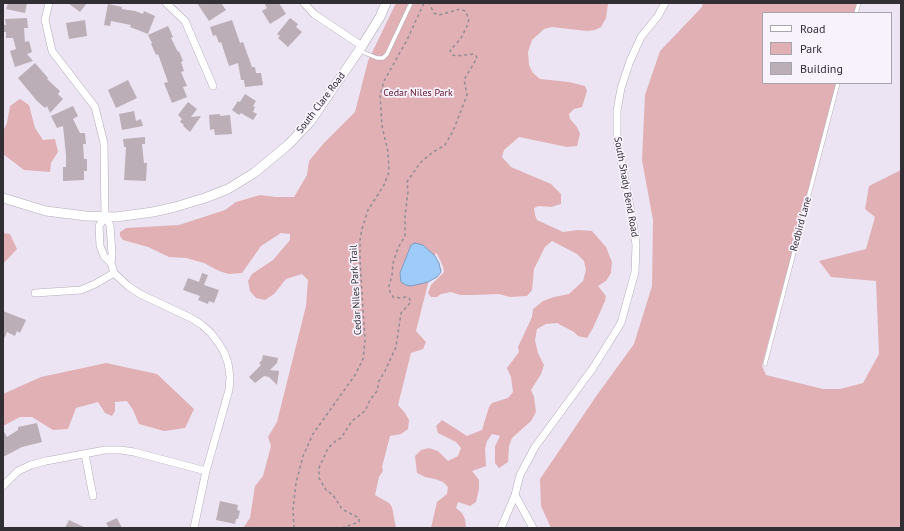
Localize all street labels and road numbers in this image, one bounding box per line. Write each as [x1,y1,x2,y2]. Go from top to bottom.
street label: South Clare Road [294,70,348,136]
street label: South Shady Bend Road [611,136,641,238]
street label: Redbird Lane [788,195,814,253]
street label: Cedar Niles Park Trail [348,244,364,336]

